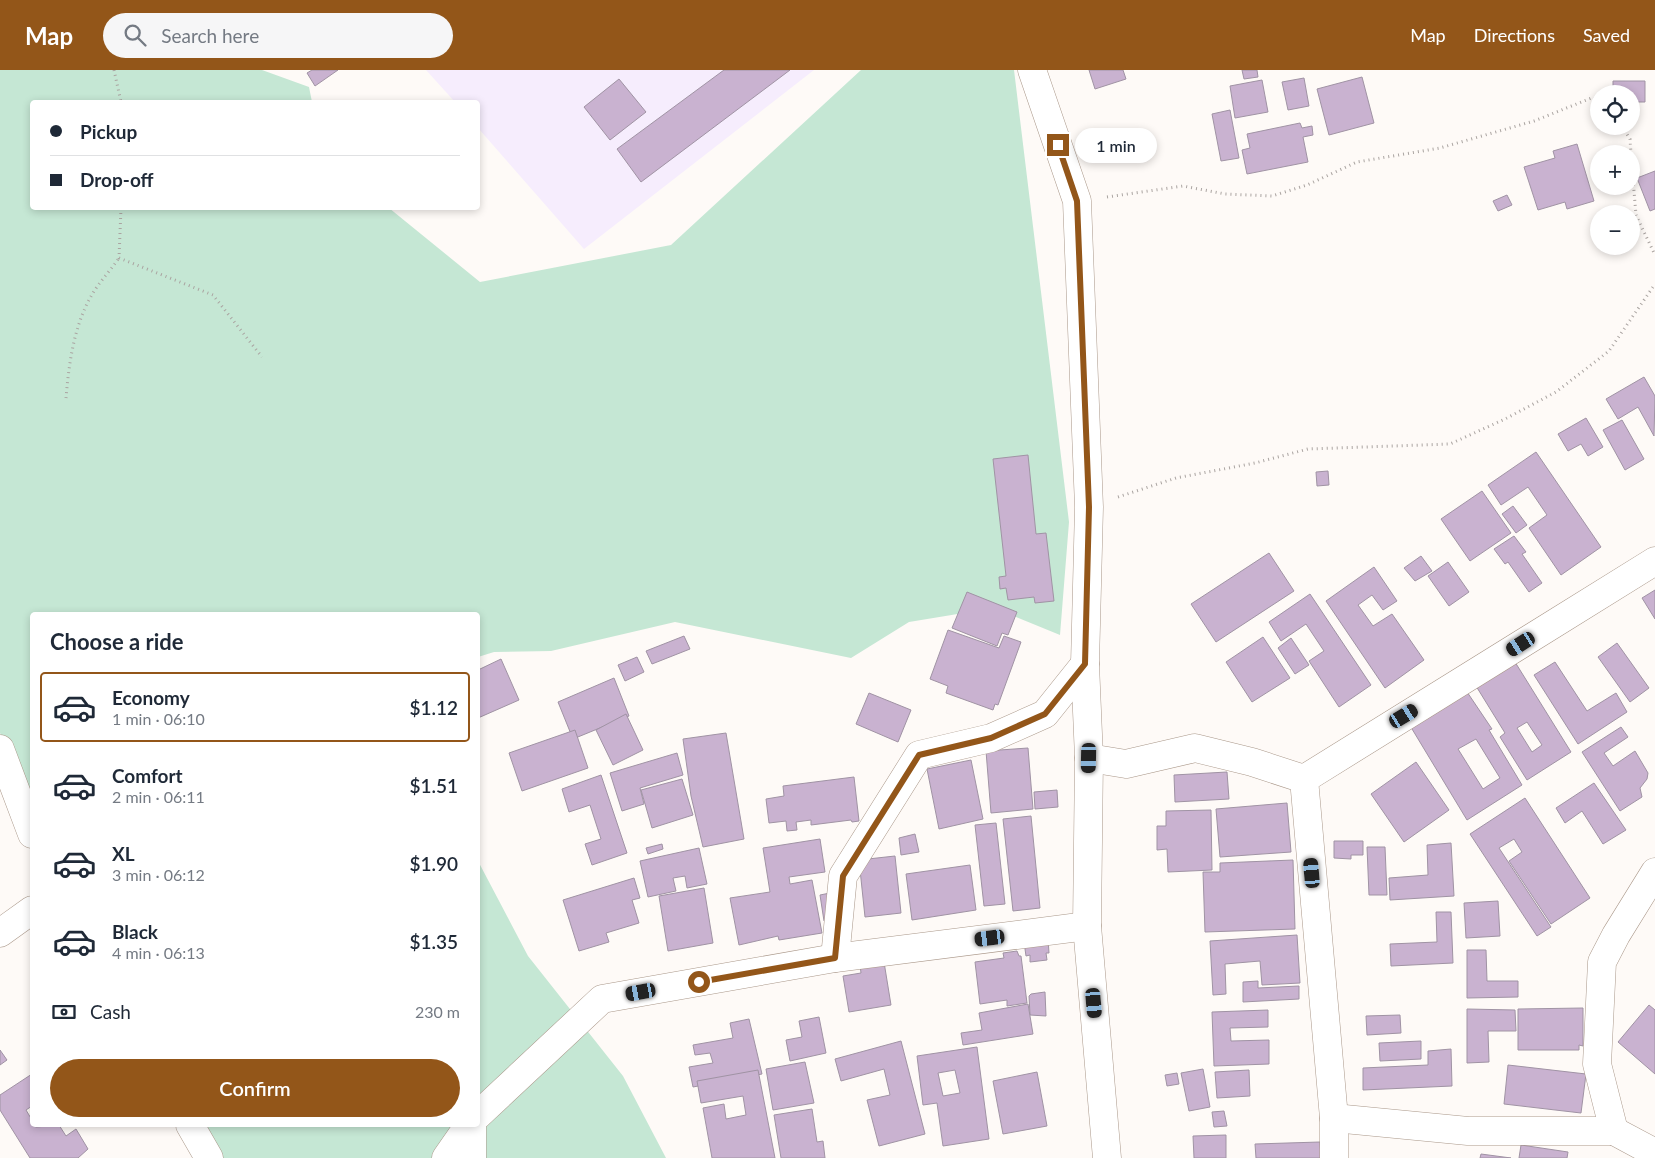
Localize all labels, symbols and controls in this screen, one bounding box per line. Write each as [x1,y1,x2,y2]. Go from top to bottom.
search box [103,13,453,58]
text: Map [25,21,73,50]
icon: search [121,21,149,49]
text: Search here [161,24,259,47]
text: Map [1410,24,1446,46]
text: Directions [1474,24,1555,46]
text: Saved [1583,24,1630,46]
map controls [1590,85,1640,255]
button: locate [1590,85,1640,135]
text: Pickup [80,120,137,143]
callout: 1 min [1076,128,1158,162]
route end [1047,134,1069,156]
text: 1 min [1096,136,1136,155]
button: + [1590,145,1640,195]
text: Drop-off [80,168,154,191]
button: − [1590,205,1640,255]
text: Choose a ride [50,628,184,655]
car [1504,630,1537,658]
icon: car [52,685,97,730]
text: Economy [112,686,190,709]
text: $1.12 [409,696,458,719]
car [1387,702,1420,730]
text: 1 min · 06:10 [112,709,205,728]
car [1081,743,1096,773]
icon: car [52,763,97,808]
text: Comfort [112,764,183,787]
text: $1.51 [409,774,458,797]
text: 2 min · 06:11 [112,787,205,806]
icon: car [52,841,97,886]
text: XL [112,842,135,865]
text: $1.90 [409,852,458,875]
car [1303,857,1320,889]
text: 3 min · 06:12 [112,865,205,884]
icon: car [52,919,97,964]
text: Black [112,920,158,943]
car [974,929,1005,947]
text: $1.35 [409,930,458,953]
text: 4 min · 06:13 [112,943,205,962]
route start [688,971,710,993]
car [624,982,657,1002]
car [1085,987,1102,1019]
icon: cash [50,998,78,1026]
text: Cash [90,1000,131,1023]
text: 230 m [415,1002,460,1021]
button: Confirm [50,1059,460,1117]

